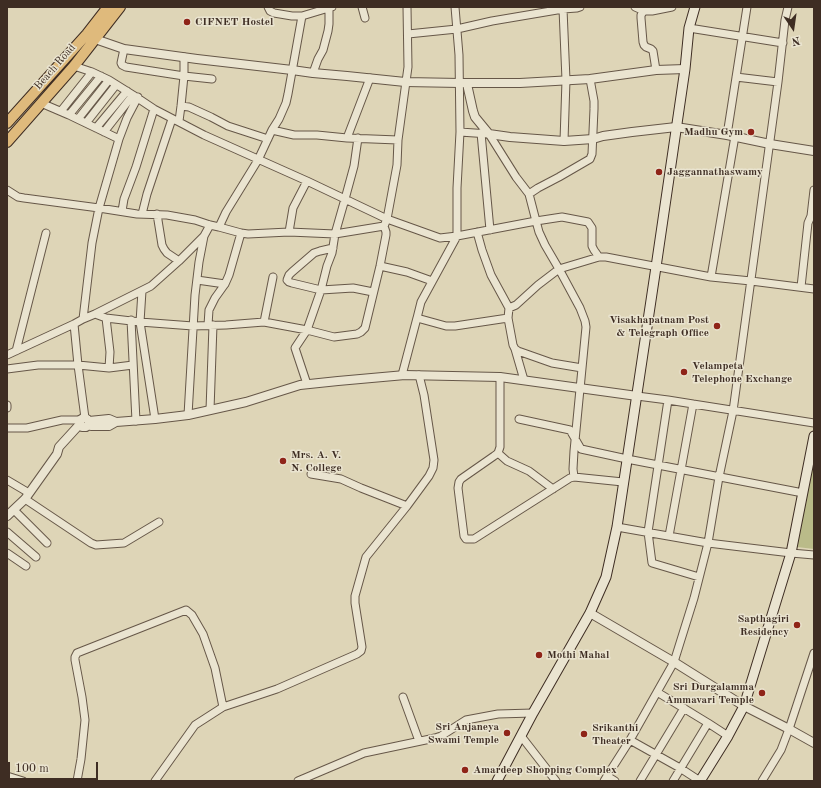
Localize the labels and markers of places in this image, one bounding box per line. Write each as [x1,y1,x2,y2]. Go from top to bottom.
place label: CIFNET Hostel [195,15,273,29]
marker: CIFNET Hostel [182,17,192,27]
place label: Madhu Gym [684,125,743,139]
marker: Madhu Gym [746,127,756,137]
place label: Jaggannathaswamy [667,165,763,179]
marker: Jaggannathaswamy [654,167,664,177]
place label: Visakhapatnam Post & Telegraph Office [609,313,709,339]
marker: Visakhapatnam Post & Telegraph Office [712,321,722,331]
place label: Velampeta Telephone Exchange [692,359,792,385]
marker: Velampeta Telephone Exchange [679,367,689,377]
place label: Mrs. A. V. N. College [291,448,342,474]
marker: Mrs. A. V. N. College [278,456,288,466]
place label: Sapthagiri Residency [737,612,789,638]
marker: Sapthagiri Residency [792,620,802,630]
place label: Mothi Mahal [547,648,609,662]
marker: Mothi Mahal [534,650,544,660]
place label: Sri Durgalamma Ammavari Temple [665,680,754,706]
marker: Sri Durgalamma Ammavari Temple [757,688,767,698]
place label: Sri Anjaneya Swami Temple [428,720,499,746]
place label: Srikanthi Theater [592,721,638,747]
marker: Sri Anjaneya Swami Temple [502,728,512,738]
marker: Srikanthi Theater [579,729,589,739]
place label: Amardeep Shopping Complex [473,763,617,777]
marker: Amardeep Shopping Complex [460,765,470,775]

